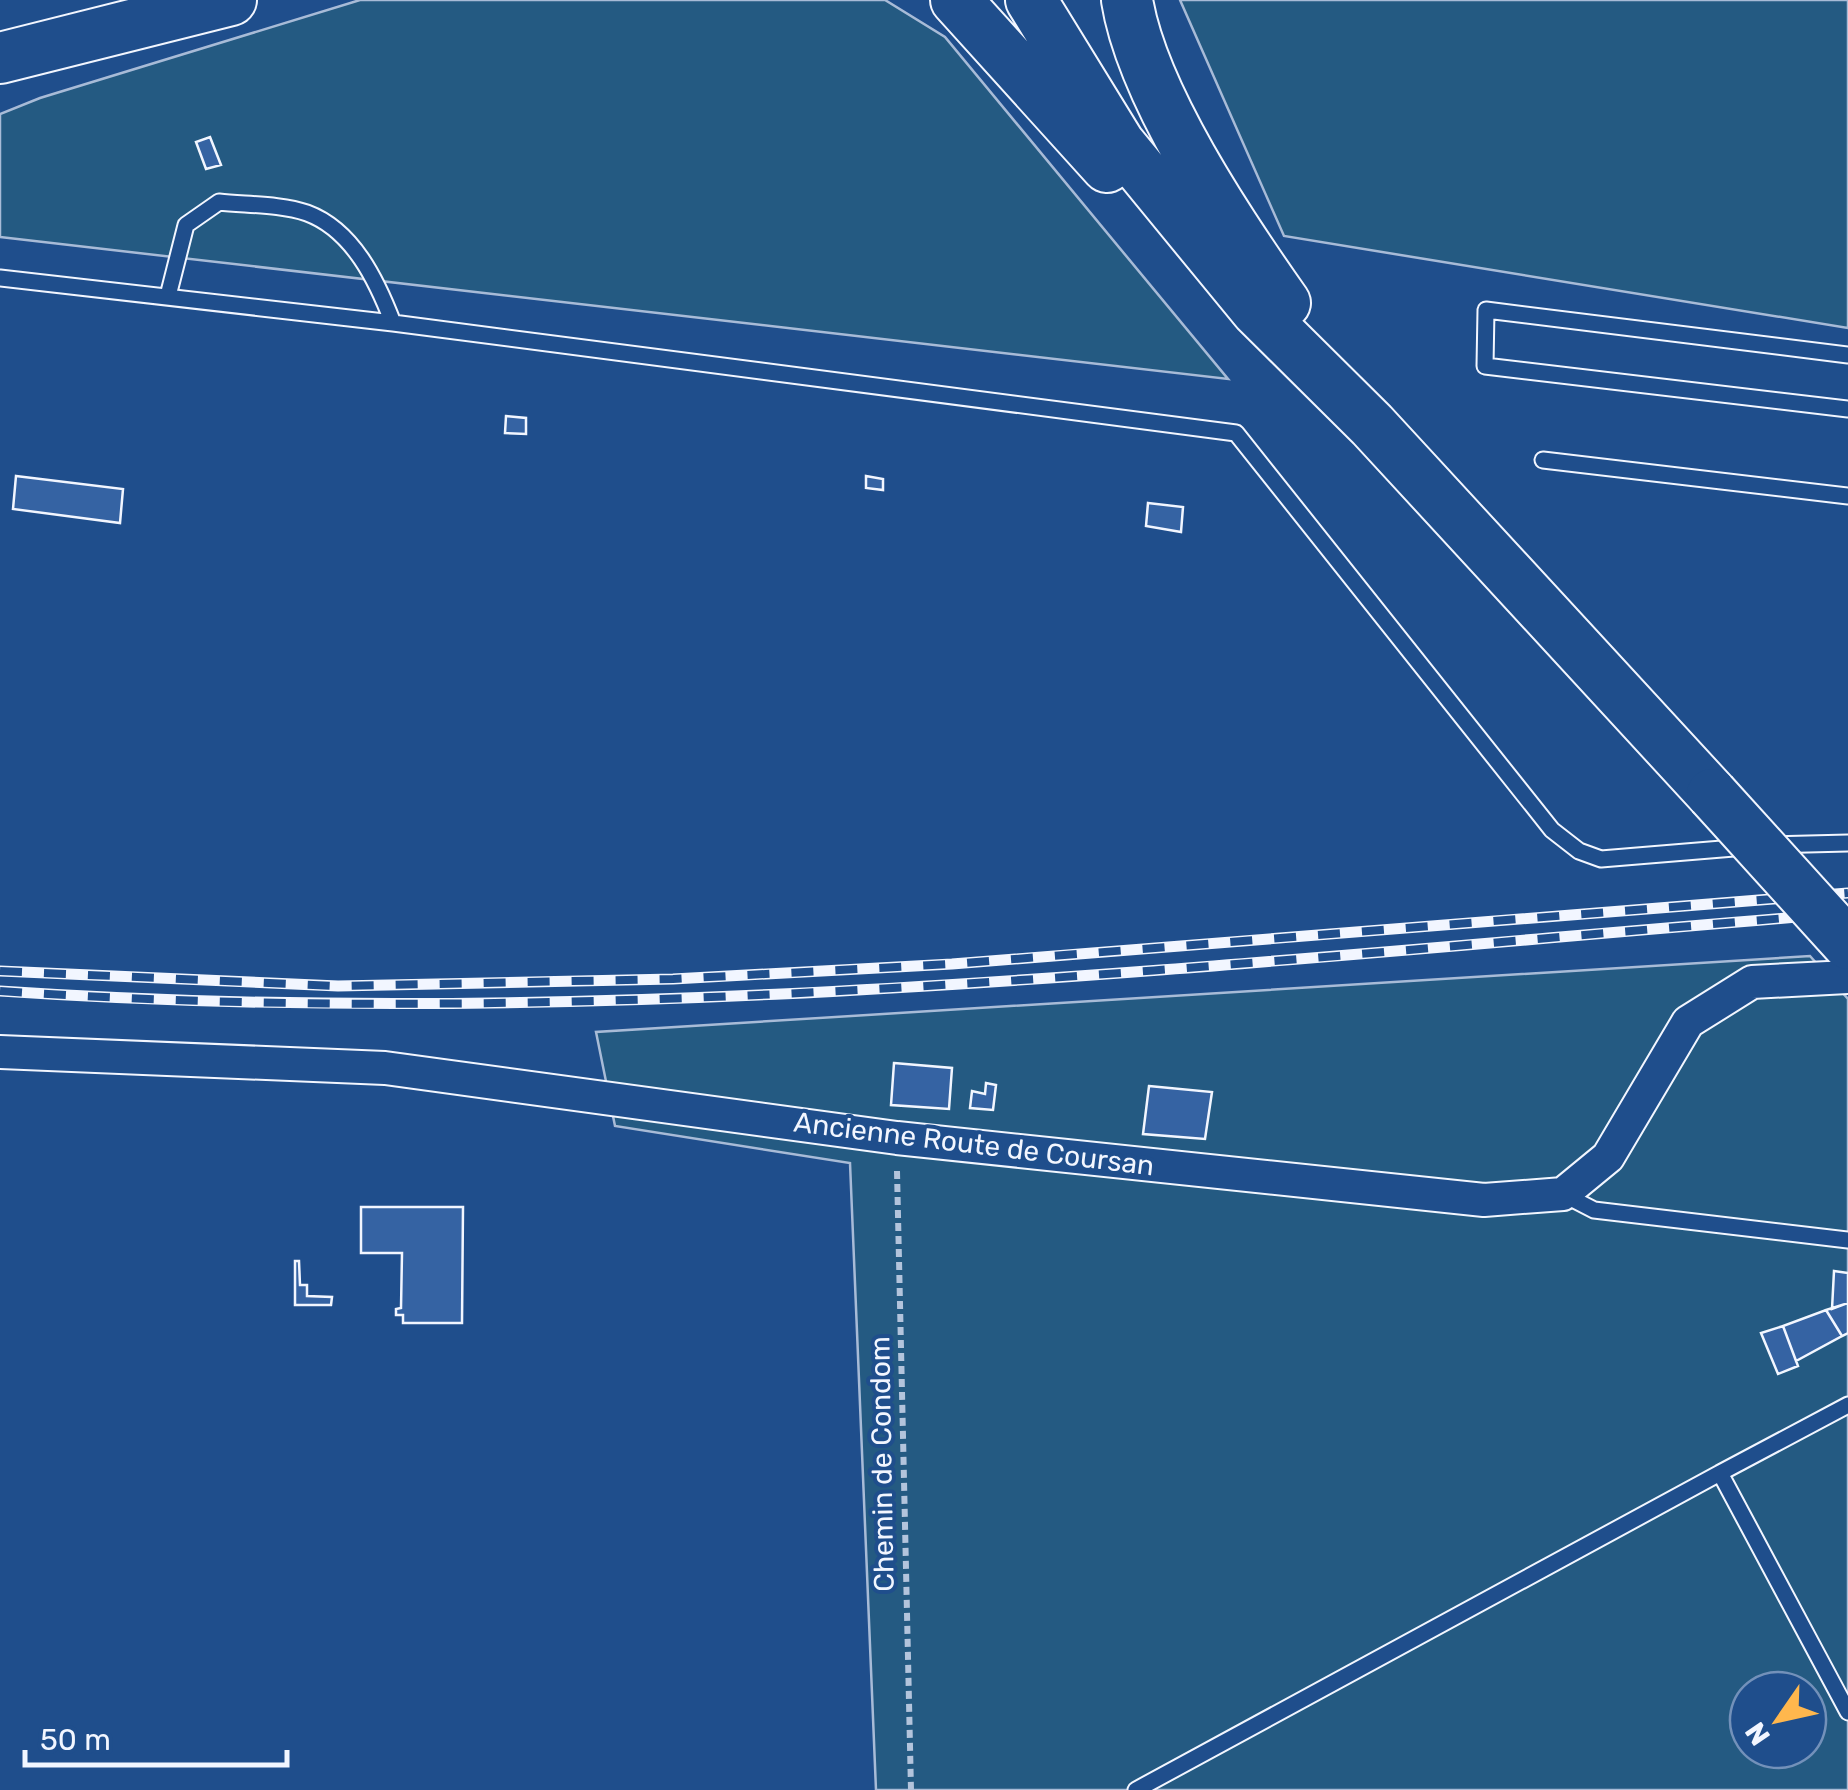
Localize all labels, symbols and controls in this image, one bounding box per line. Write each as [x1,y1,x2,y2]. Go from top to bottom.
street label: Ancienne Route de Coursan [792,1106,1156,1182]
street label: Chemin de Condom [863,1336,901,1592]
north arrow [1728,1670,1828,1770]
scale bar [25,1705,288,1767]
text: N [1738,1716,1777,1751]
text: 50 m [40,1722,111,1758]

